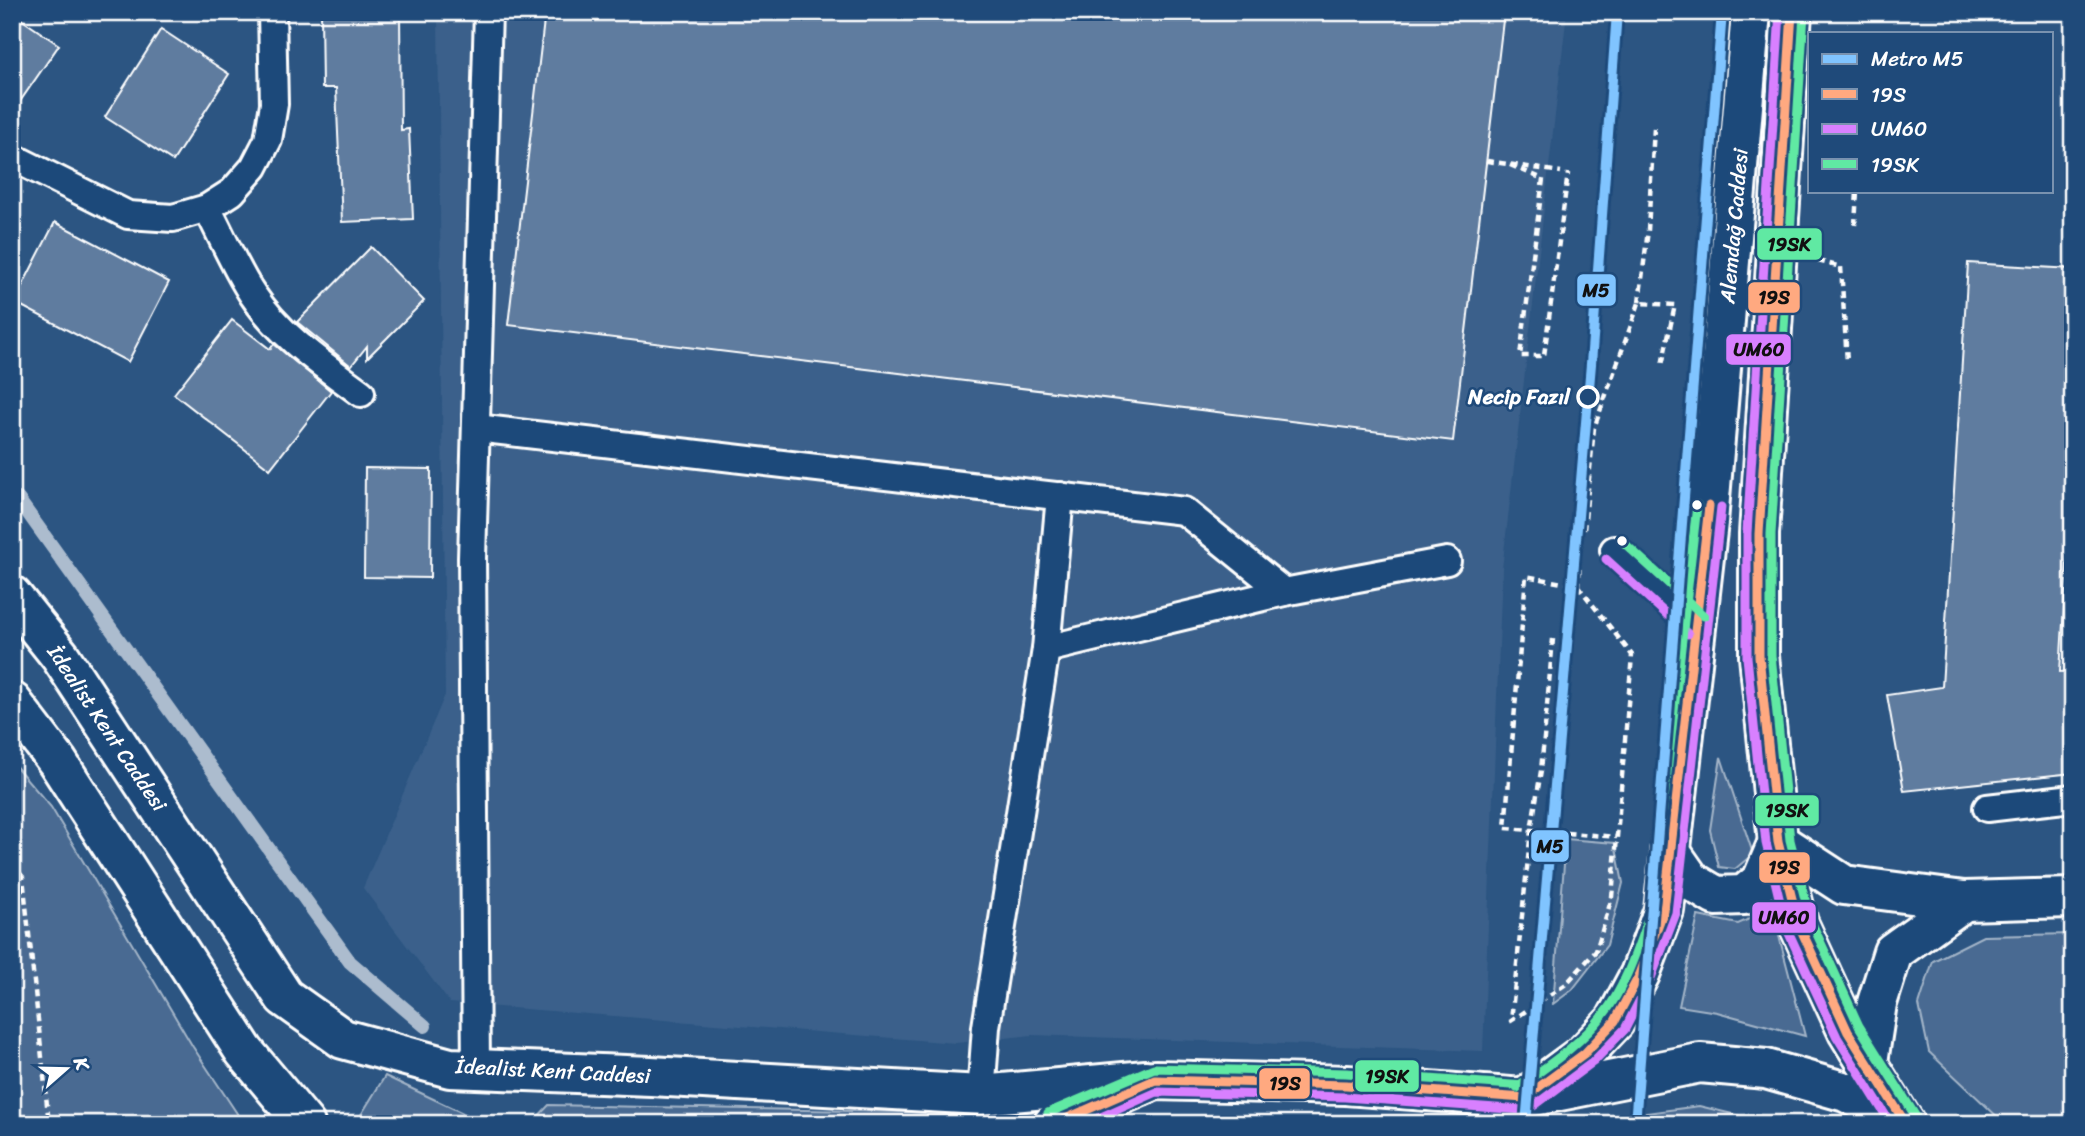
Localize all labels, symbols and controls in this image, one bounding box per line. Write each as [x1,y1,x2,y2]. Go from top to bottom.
legend [1808,32,2054,192]
text: Metro M5 [1871,40,1964,78]
text: 19S [1871,76,1906,114]
text: UM60 [1871,110,1927,148]
street label: Alemdağ Caddesi [1708,146,1760,306]
text: 19SK [1871,146,1920,184]
line badge: 19SK [1756,227,1823,261]
text: 19SK [1767,228,1812,261]
line badge: M5 [1576,273,1617,307]
text: M5 [1581,274,1610,307]
line badge: 19S [1747,281,1801,314]
text: 19S [1758,281,1790,314]
line badge: UM60 [1725,333,1792,366]
text: UM60 [1734,333,1784,366]
place label: Necip Fazıl [1467,378,1571,416]
marker: Necip Fazıl [1577,386,1599,408]
unlabelled marker [1690,498,1704,512]
unlabelled marker [1615,534,1629,548]
street label: İdealist Kent Caddesi [36,636,178,820]
line badge: 19SK [1754,794,1820,827]
text: 19SK [1765,794,1810,827]
line badge: M5 [1530,829,1570,863]
text: M5 [1535,830,1564,863]
line badge: 19S [1758,851,1811,884]
text: 19S [1768,851,1800,884]
line badge: UM60 [1751,901,1817,934]
text: UM60 [1759,901,1809,934]
north arrow [32,1034,102,1104]
street label: İdealist Kent Caddesi [454,1047,652,1095]
text: K [64,1051,99,1076]
line badge: 19SK [1354,1059,1420,1093]
text: 19SK [1365,1060,1410,1093]
line badge: 19S [1258,1067,1311,1100]
text: 19S [1269,1067,1301,1100]

